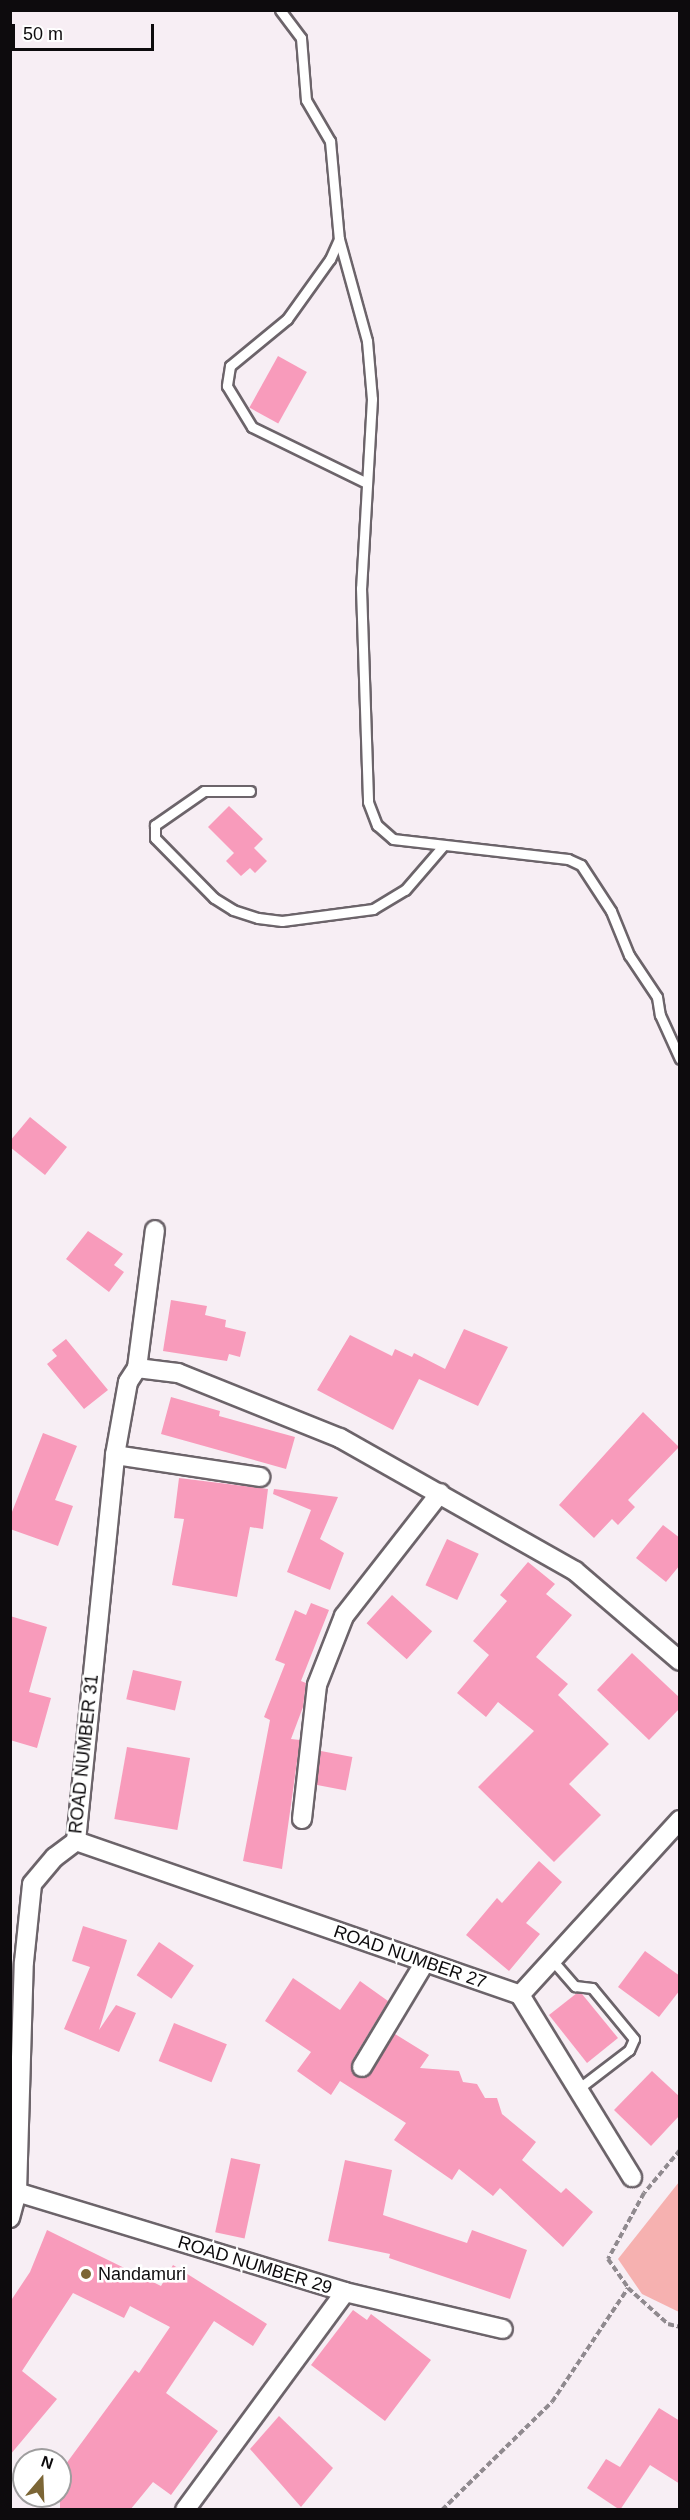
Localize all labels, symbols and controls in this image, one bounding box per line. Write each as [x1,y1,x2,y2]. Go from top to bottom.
scale bar [15,12,158,50]
text: 50 m [23,24,63,44]
street label: ROAD NUMBER 31 [65,1673,103,1835]
street label: ROAD NUMBER 27 [331,1921,489,1993]
street label: ROAD NUMBER 29 [175,2231,335,2299]
place label: Nandamuri [98,2263,186,2285]
marker: Nandamuri [79,2267,93,2281]
north arrow [12,2448,72,2508]
text: N [39,2452,56,2472]

